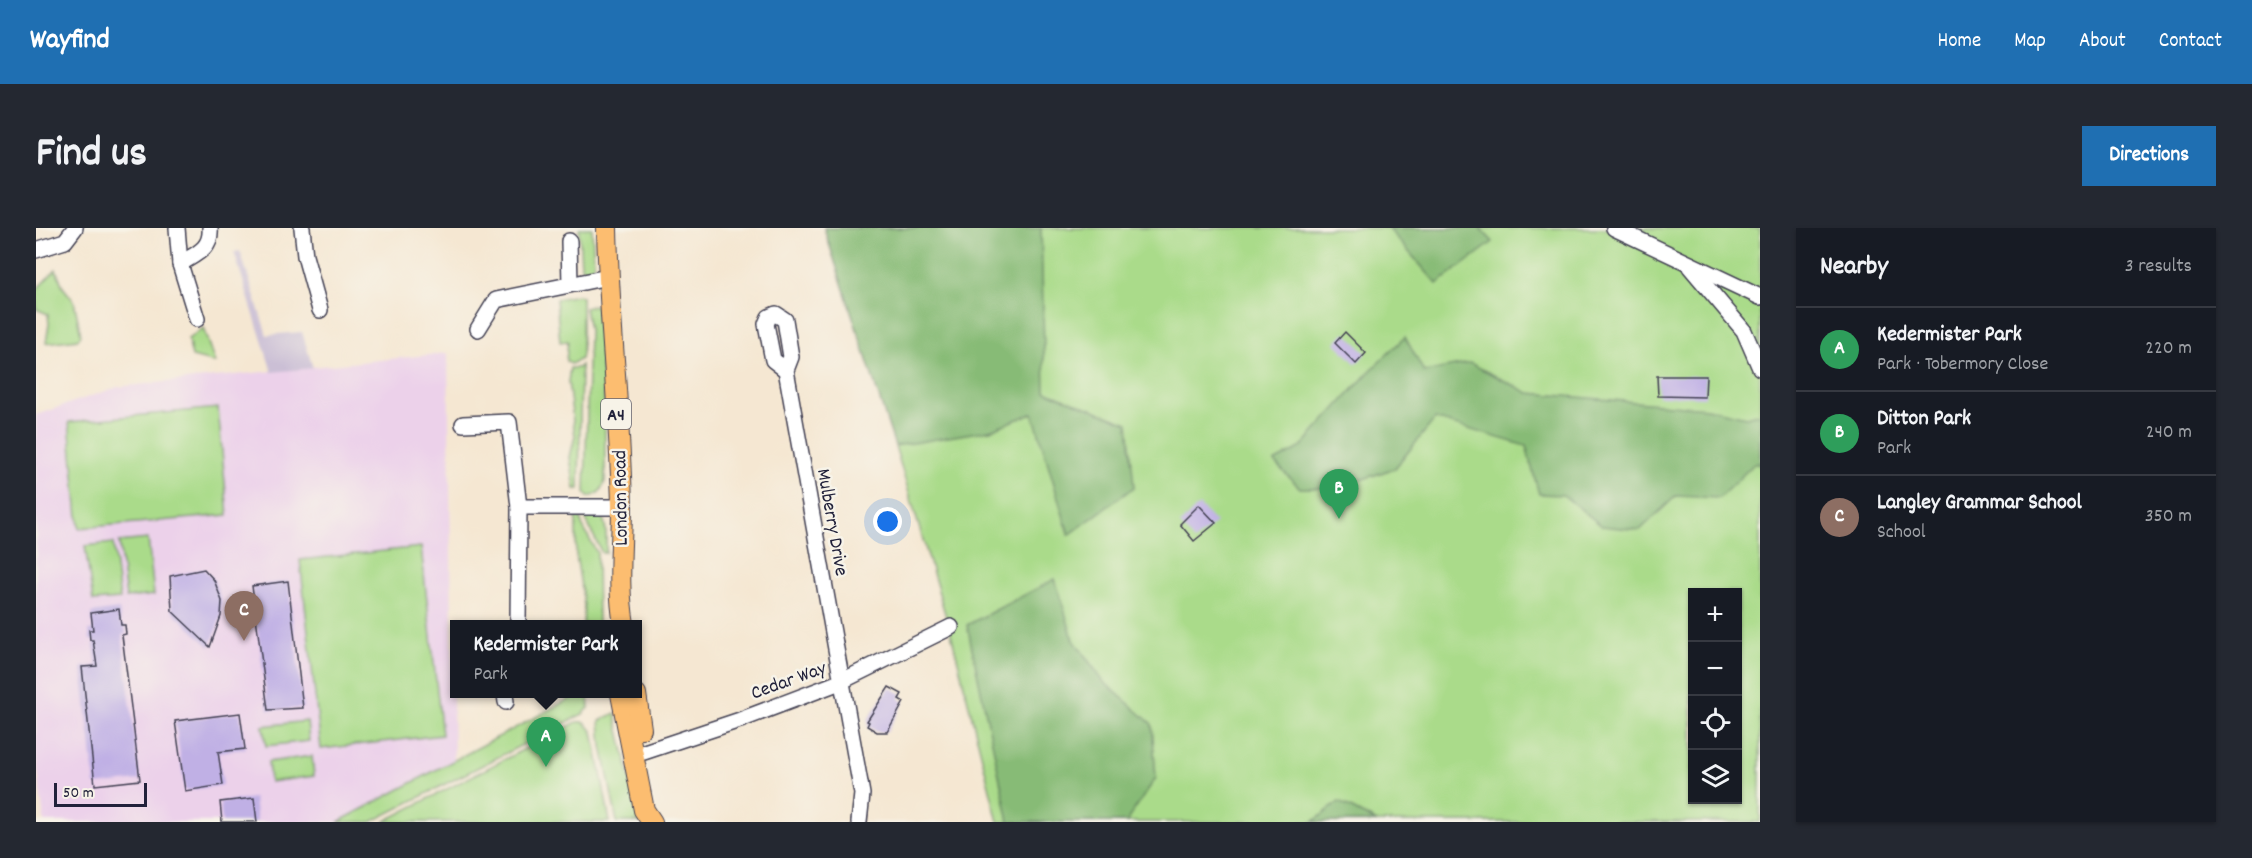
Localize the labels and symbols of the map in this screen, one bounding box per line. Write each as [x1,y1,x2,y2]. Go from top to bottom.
road number: A4 [601,399,631,429]
street label: London Road [607,450,637,546]
street label: Mulberry Drive [808,467,854,579]
pin: B [1320,470,1358,519]
your location [873,507,902,536]
pin: C [224,592,264,641]
street label: Cedar Way [747,655,831,708]
pin: A [526,718,566,767]
scale bar [54,780,147,808]

